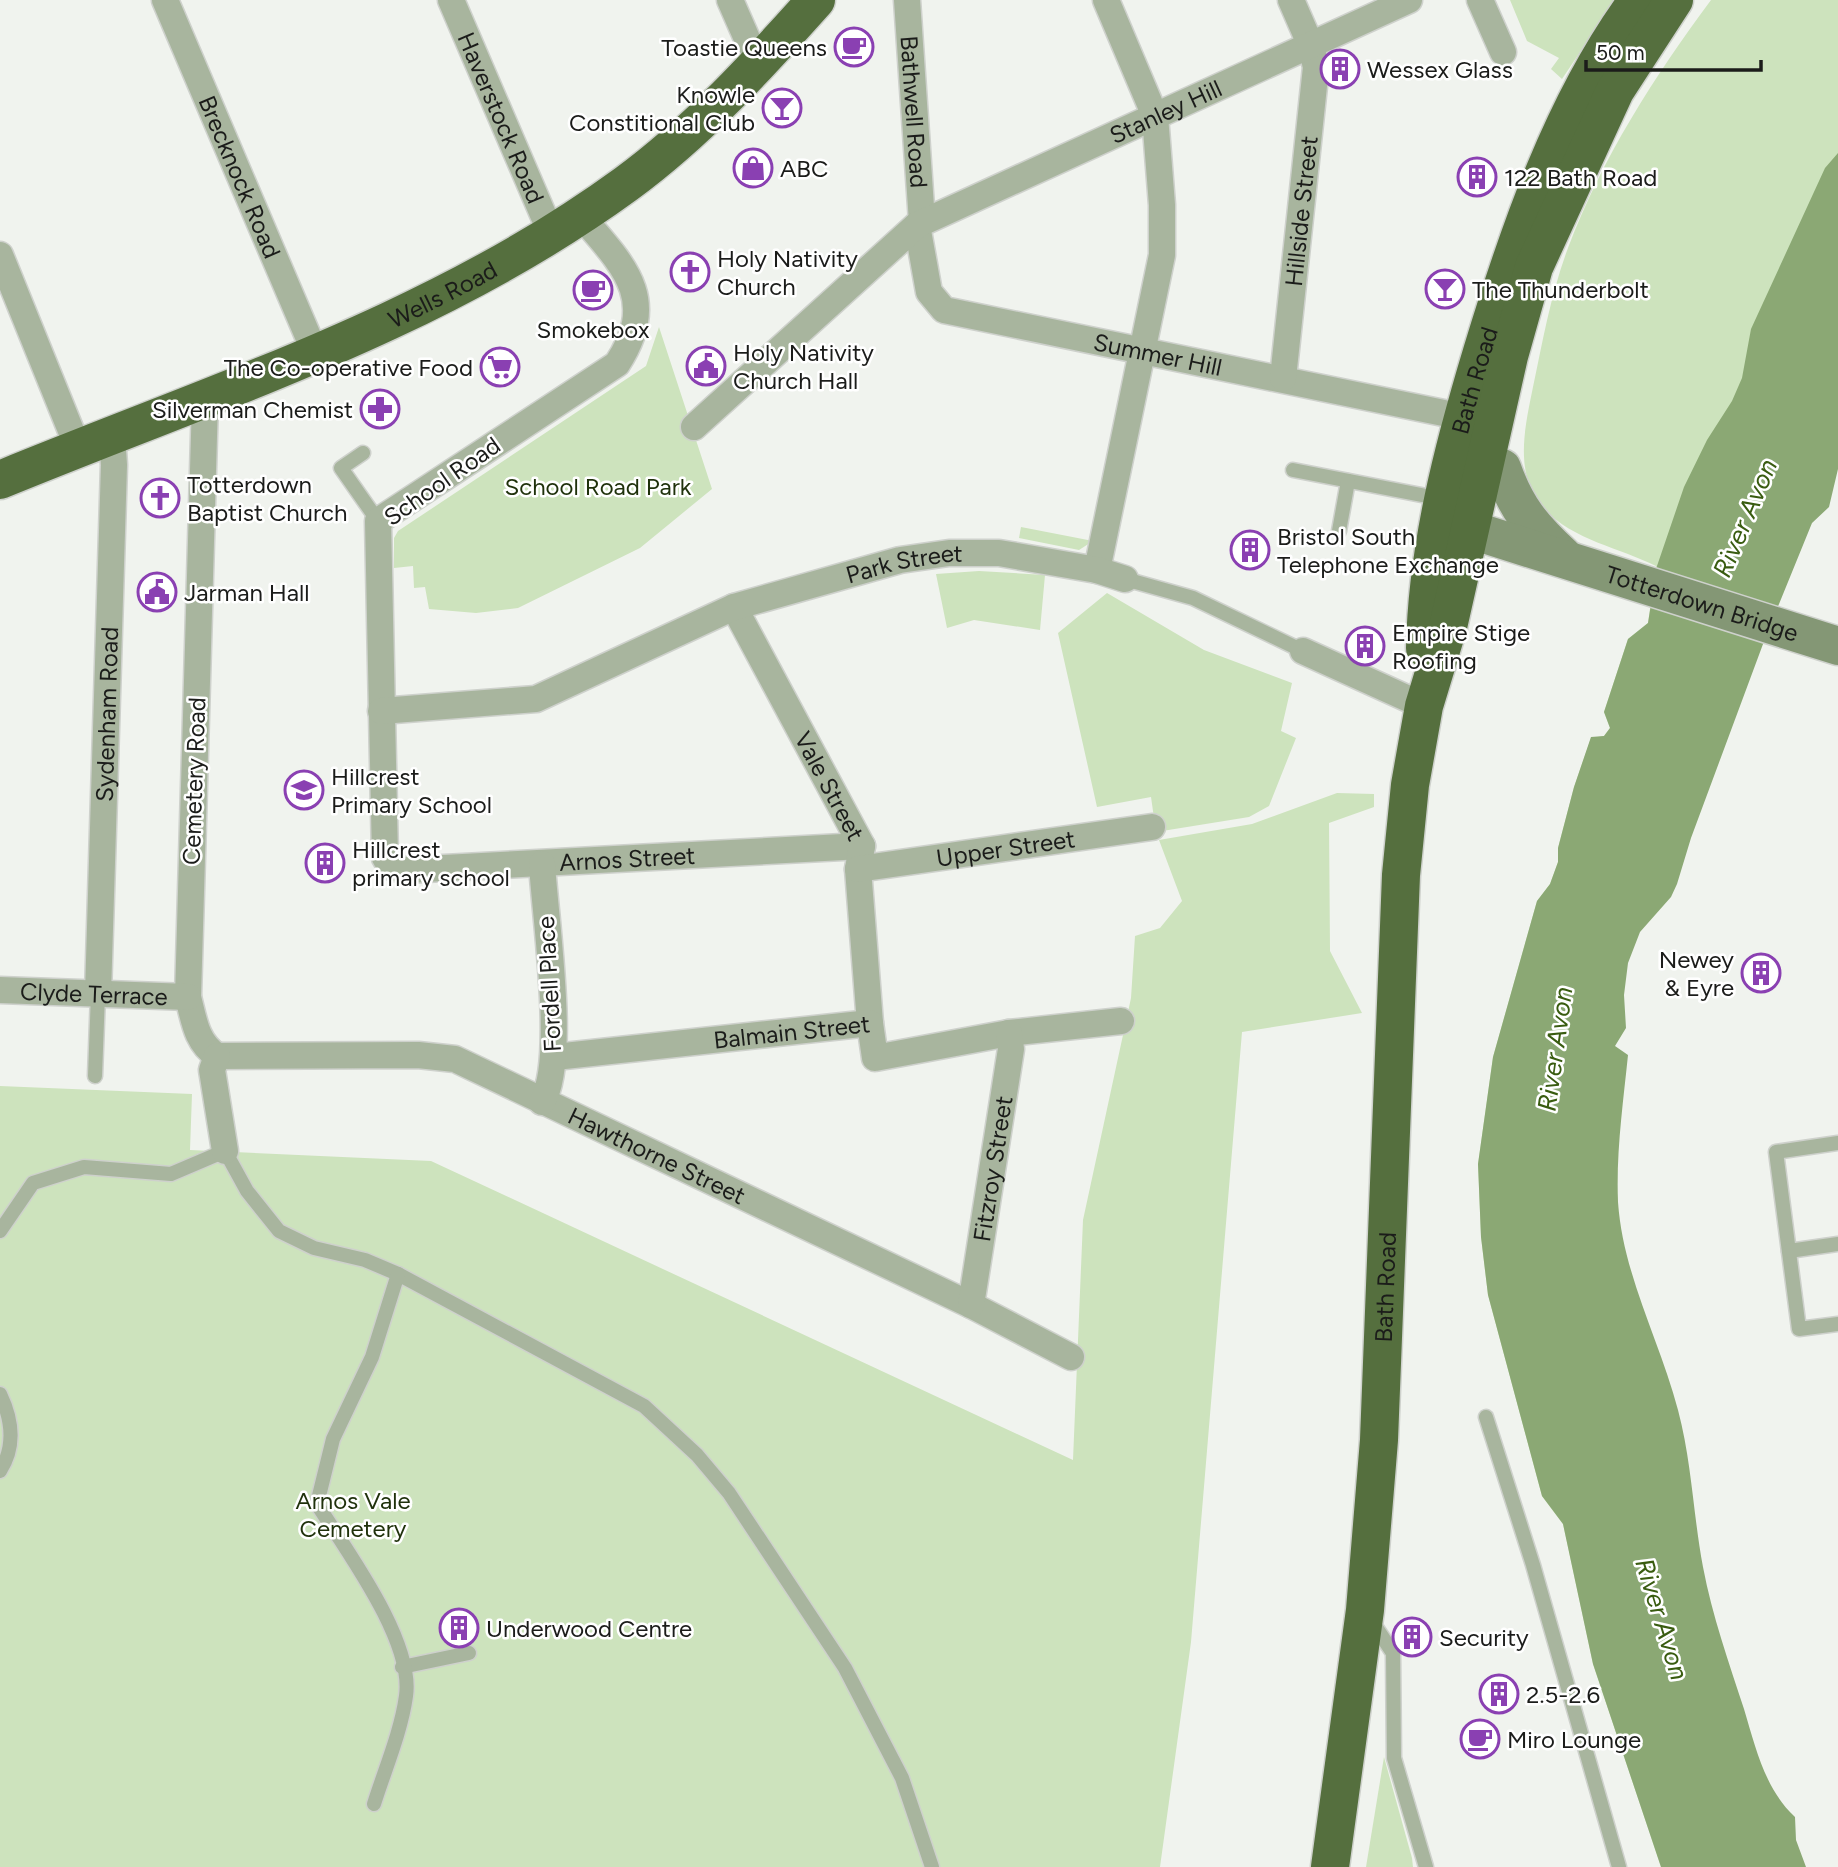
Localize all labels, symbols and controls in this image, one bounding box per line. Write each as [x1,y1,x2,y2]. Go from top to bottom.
cafe icon: Toastie Queens [833,26,875,68]
street label: Haverstock Road [452,28,551,208]
scale bar [1586,28,1761,72]
place label: Toastie Queens [661,33,827,62]
street label: Bathwell Road [895,35,934,189]
text: 50 m [1596,40,1645,65]
building icon: Wessex Glass [1319,48,1361,90]
place label: Wessex Glass [1367,55,1513,84]
street label: Stanley Hill [1105,73,1226,150]
place label: Knowle Constitional Club [569,80,755,137]
bar icon: Knowle Constitional Club [761,87,803,129]
street label: Brecknock Road [193,91,287,262]
street label: Hillside Street [1278,134,1323,288]
shop icon: ABC [732,147,774,189]
place label: ABC [780,154,828,183]
building icon: 122 Bath Road [1456,156,1498,198]
place label: 122 Bath Road [1504,163,1657,192]
place label: Holy Nativity Church [717,244,858,301]
church icon: Holy Nativity Church [669,251,711,293]
street label: Wells Road [383,254,502,334]
bar icon: The Thunderbolt [1424,268,1466,310]
cafe icon: Smokebox [572,269,614,311]
place label: The Thunderbolt [1472,275,1649,304]
place label: Smokebox [537,315,650,344]
street label: Bath Road [1445,323,1503,437]
street label: Summer Hill [1091,327,1225,381]
place label: Holy Nativity Church Hall [733,338,874,395]
public building icon: Holy Nativity Church Hall [685,345,727,387]
supermarket icon: The Co-operative Food [479,346,521,388]
place label: The Co-operative Food [224,353,473,382]
pharmacy icon: Silverman Chemist [359,388,401,430]
place label: Silverman Chemist [152,395,353,424]
street label: School Road [378,430,506,532]
water label: River Avon [1706,454,1784,582]
place label: Totterdown Baptist Church [187,470,348,527]
park label: School Road Park [505,472,692,501]
church icon: Totterdown Baptist Church [139,477,181,519]
place label: Bristol South Telephone Exchange [1277,522,1499,579]
building icon: Bristol South Telephone Exchange [1229,529,1271,571]
street label: Park Street [842,538,963,589]
street label: Totterdown Bridge [1602,559,1802,647]
public building icon: Jarman Hall [136,571,178,613]
place label: Jarman Hall [184,578,310,607]
place label: Empire Stige Roofing [1392,618,1530,675]
building icon: Empire Stige Roofing [1344,625,1386,667]
street label: Sydenham Road [89,626,124,802]
street label: Cemetery Road [177,697,211,865]
street label: Vale Street [789,726,871,845]
place label: Hillcrest Primary School [331,762,492,819]
school or university icon: Hillcrest Primary School [283,769,325,811]
street label: Upper Street [934,824,1077,872]
place label: Hillcrest primary school [352,835,510,892]
street label: Arnos Street [559,840,696,876]
building icon: Hillcrest primary school [304,842,346,884]
street label: Fordell Place [531,915,567,1053]
place label: Newey & Eyre [1659,945,1734,1002]
building icon: Newey & Eyre [1740,952,1782,994]
street label: Clyde Terrace [20,976,168,1011]
water label: River Avon [1530,985,1580,1113]
street label: Balmain Street [712,1009,871,1054]
street label: Fitzroy Street [967,1094,1018,1244]
street label: Hawthorne Street [564,1101,750,1210]
street label: Bath Road [1368,1231,1402,1343]
park label: Arnos Vale Cemetery [295,1486,411,1543]
water label: River Avon [1628,1554,1696,1684]
building icon: Underwood Centre [438,1607,480,1649]
place label: Underwood Centre [486,1614,692,1643]
building icon: Security [1391,1616,1433,1658]
place label: Security [1439,1623,1529,1652]
building icon: 2.5-2.6 [1478,1673,1520,1715]
place label: 2.5-2.6 [1526,1680,1600,1709]
cafe icon: Miro Lounge [1459,1718,1501,1760]
place label: Miro Lounge [1507,1725,1641,1754]

